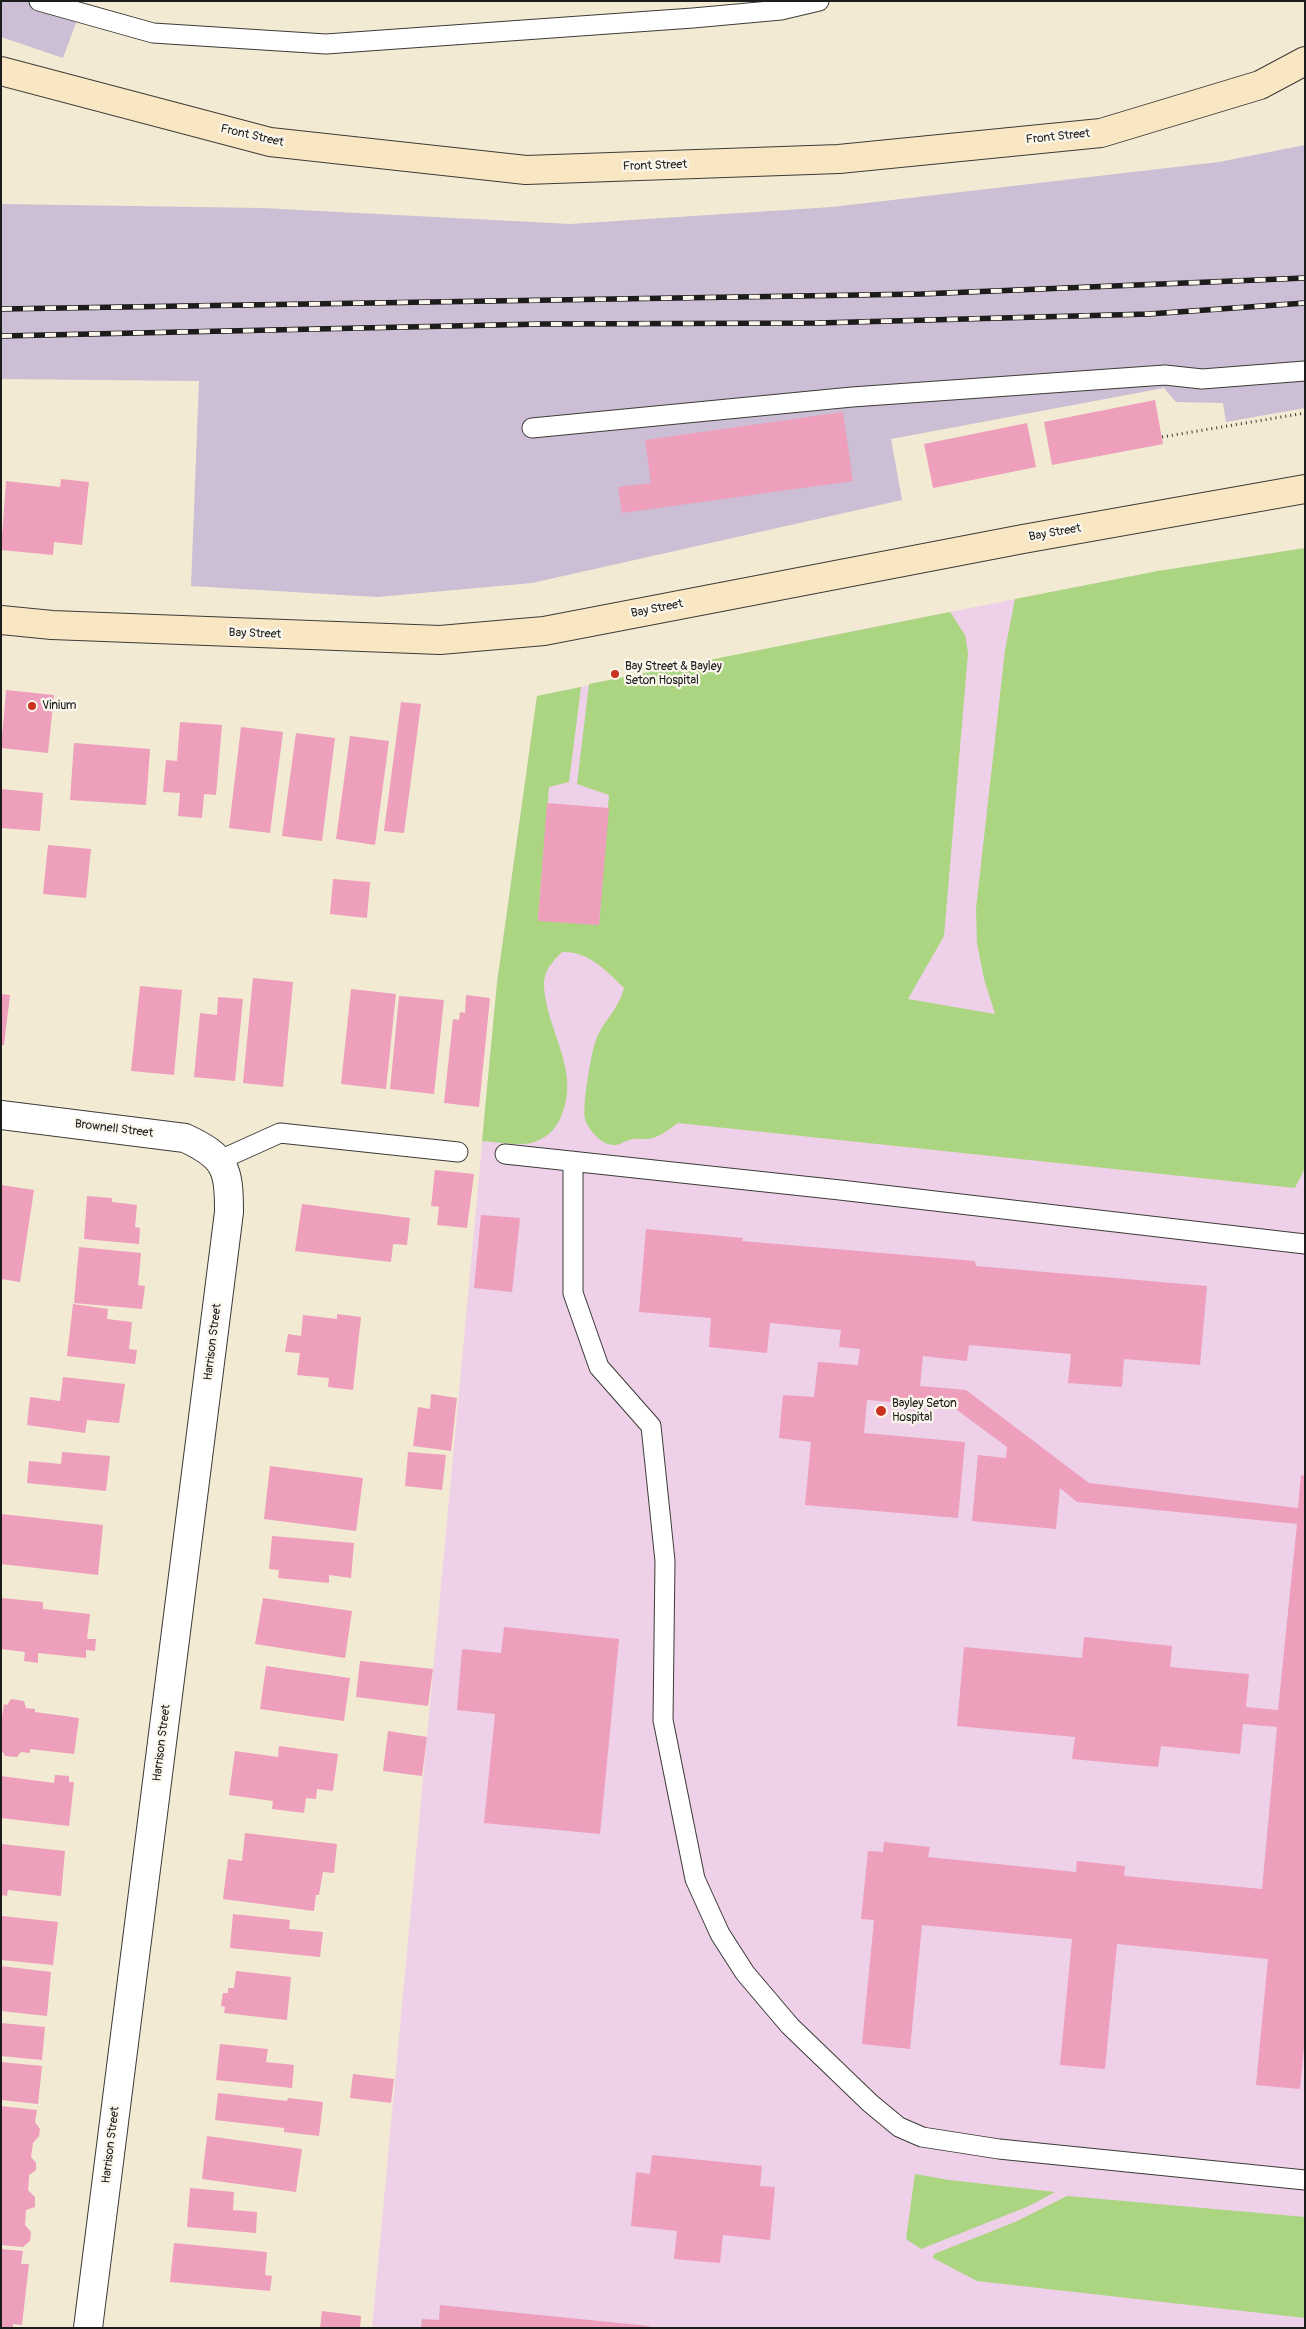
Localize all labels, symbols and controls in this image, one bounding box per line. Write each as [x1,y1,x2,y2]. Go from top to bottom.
street label: Front Street [219,122,285,150]
street label: Front Street [1025,126,1091,148]
street label: Front Street [623,158,687,174]
street label: Bay Street [1028,521,1082,545]
street label: Bay Street [630,597,684,621]
street label: Bay Street [228,626,282,642]
place label: Bay Street & Bayley Seton Hospital [625,660,722,688]
marker: Bay Street & Bayley Seton Hospital [609,668,621,680]
place label: Vinium [42,699,76,713]
marker: Vinium [26,700,38,712]
street label: Brownell Street [74,1117,154,1141]
street label: Harrison Street [201,1303,225,1381]
place label: Bayley Seton Hospital [892,1397,957,1425]
marker: Bayley Seton Hospital [874,1404,888,1418]
street label: Harrison Street [150,1704,174,1782]
street label: Harrison Street [99,2106,123,2184]

